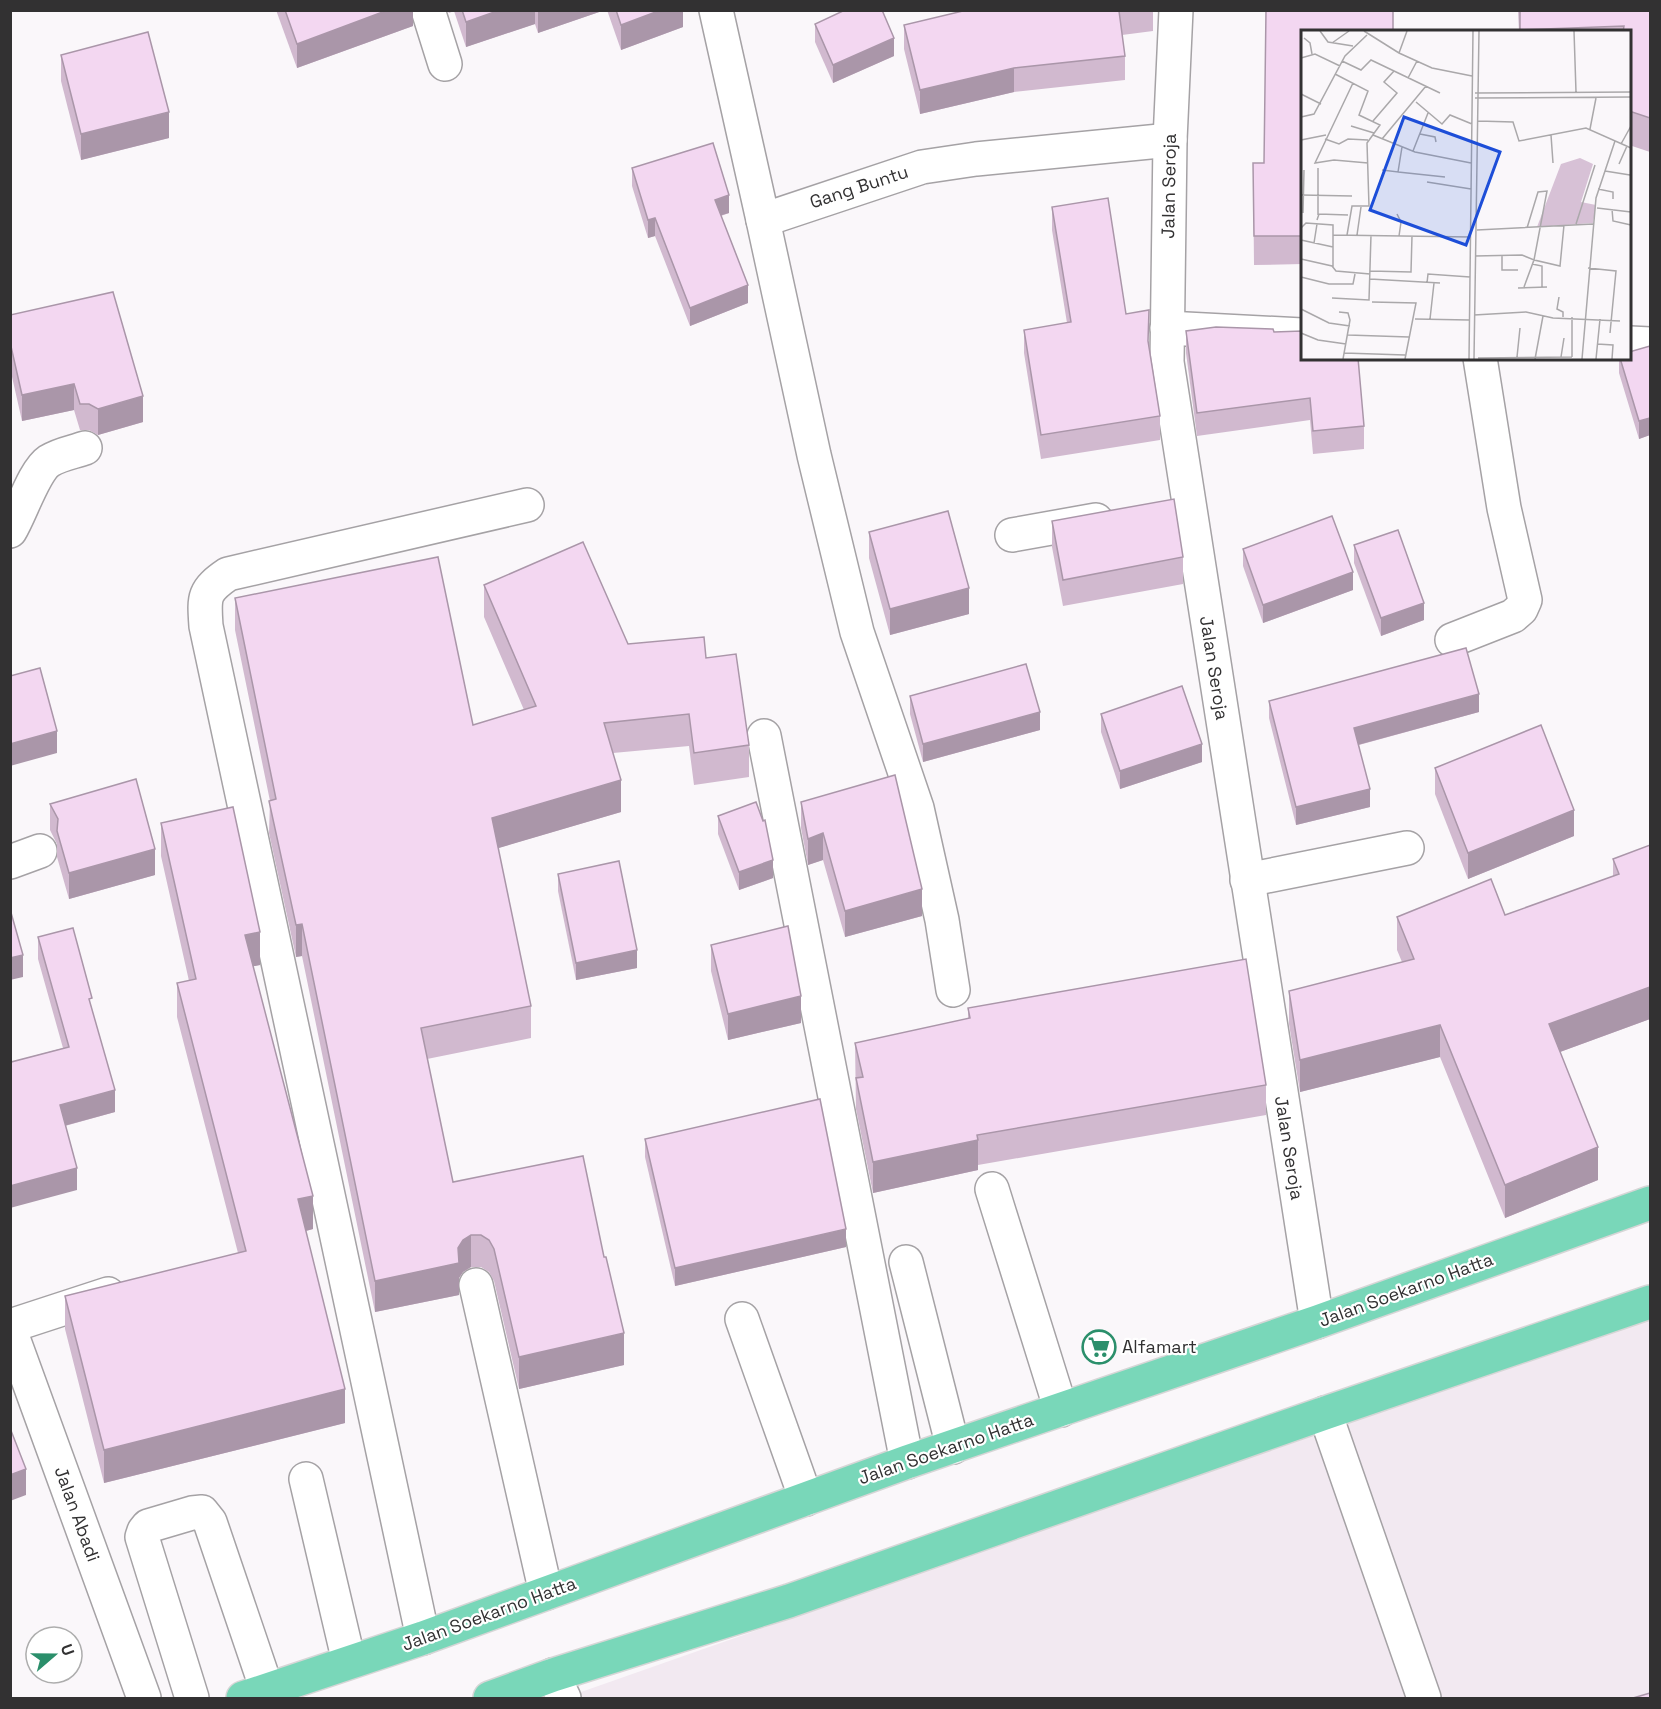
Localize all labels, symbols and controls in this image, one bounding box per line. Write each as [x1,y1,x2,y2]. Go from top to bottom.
inset map [1301,30,1631,360]
street label: Jalan Seroja [1156,133,1181,239]
street label: Gang Buntu [807,160,911,213]
street label: Jalan Seroja [1195,614,1234,722]
street label: Jalan Seroja [1270,1094,1309,1202]
street label: Jalan Soekarno Hatta [1316,1247,1496,1332]
supermarket icon: Alfamart [1081,1329,1117,1365]
place label: Alfamart [1122,1335,1197,1358]
street label: Jalan Soekarno Hatta [855,1408,1036,1489]
street label: Jalan Abadi [50,1463,105,1565]
street label: Jalan Soekarno Hatta [399,1571,579,1656]
north arrow [24,1625,84,1685]
text: U [56,1641,79,1659]

